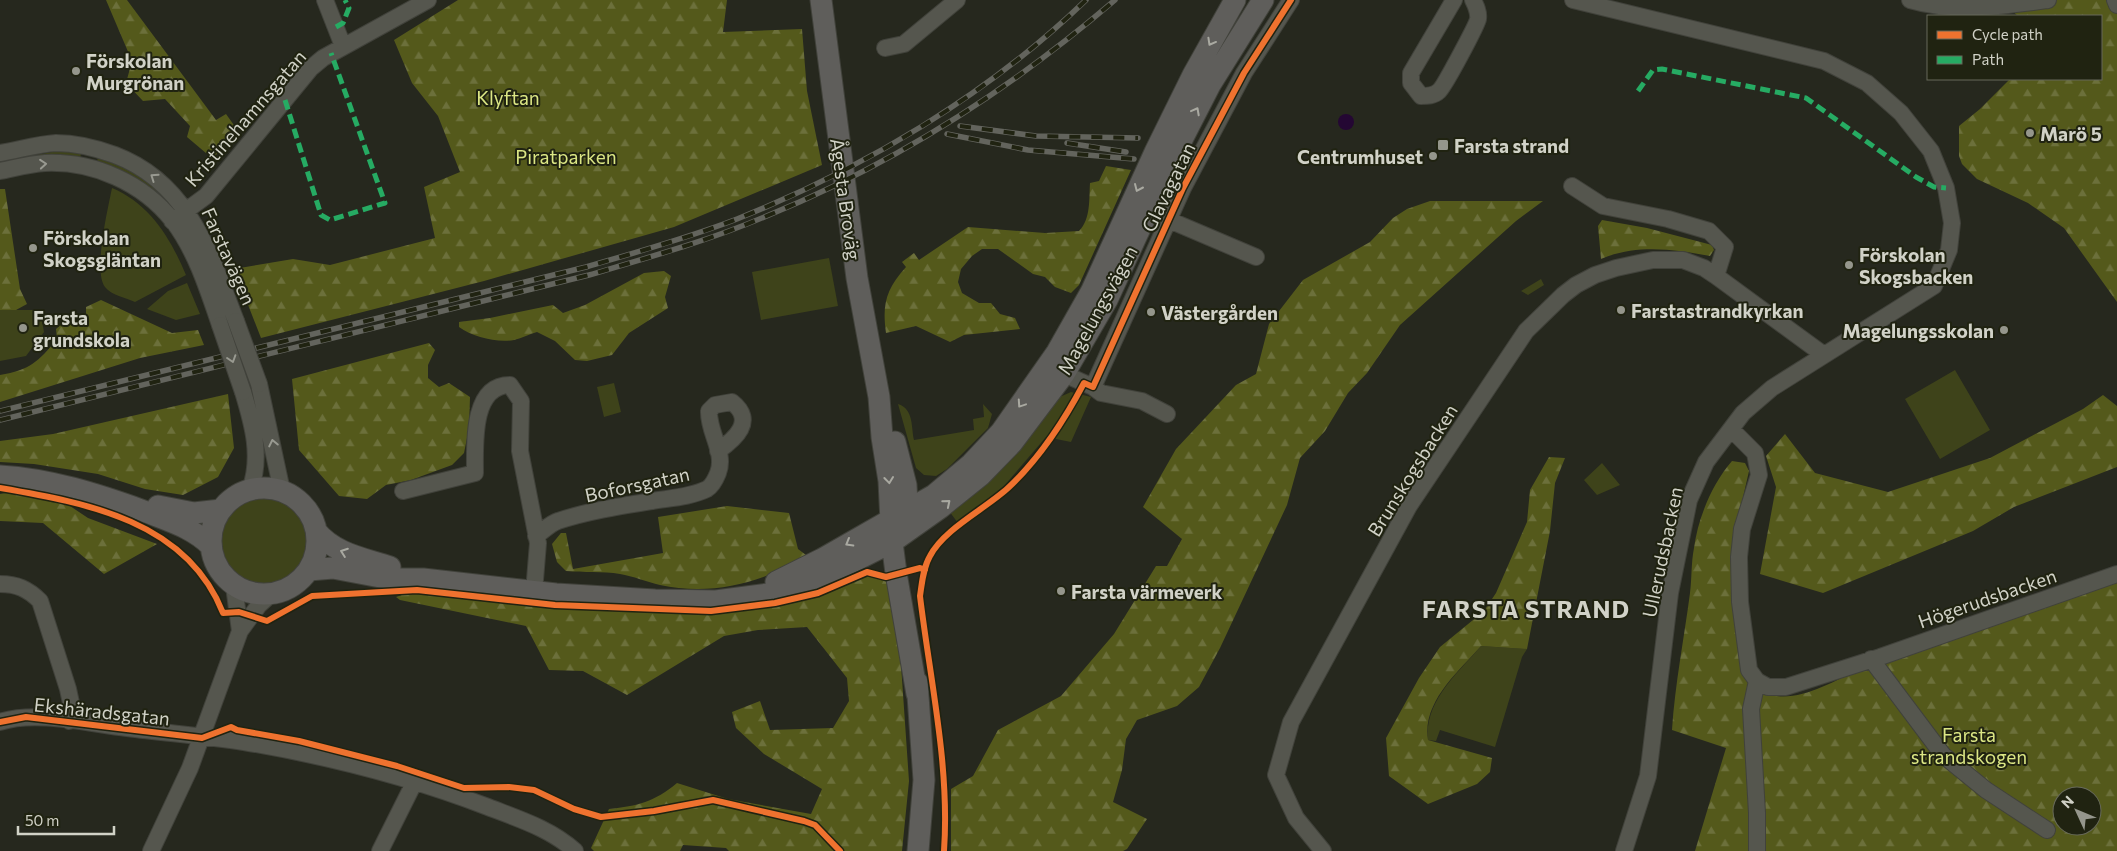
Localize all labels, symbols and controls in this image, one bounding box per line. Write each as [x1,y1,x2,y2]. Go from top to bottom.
legend [1927,15,2102,80]
text: Cycle path [1972,25,2043,43]
one-way arrow [1208,37,1218,46]
street label: Kristinehamnsgatan [180,45,310,191]
place label: Förskolan Murgrönan [86,49,184,94]
text: Path [1972,50,2004,68]
marker: Förskolan Murgrönan [70,65,82,77]
park label: Klyftan [476,86,540,109]
one-way arrow [1190,108,1200,117]
place label: Marö 5 [2040,122,2102,145]
marker: Marö 5 [2024,127,2036,139]
place label: Farsta strand [1454,134,1569,157]
street label: Ågesta Broväg [826,136,867,262]
marker: Farsta strand [1436,138,1450,152]
street label: Glavagatan [1136,139,1200,235]
park label: Piratparken [515,145,617,168]
place label: Centrumhuset [1297,145,1423,168]
marker: Centrumhuset [1427,150,1439,162]
one-way arrow [39,159,47,170]
one-way arrow [150,174,160,183]
one-way arrow [1134,183,1145,192]
street label: Farstavägen [197,204,261,308]
place label: Förskolan Skogsgläntan [43,226,161,271]
marker: Förskolan Skogsgläntan [27,242,39,254]
street label: Magelungsvägen [1052,242,1142,378]
place label: Förskolan Skogsbacken [1859,243,1973,288]
marker: Förskolan Skogsbacken [1843,259,1855,271]
place label: Farstastrandkyrkan [1631,299,1804,322]
place label: Västergården [1161,301,1278,324]
marker: Farstastrandkyrkan [1615,304,1627,316]
place label: Farsta grundskola [33,306,130,351]
marker: Västergården [1145,306,1157,318]
place label: Magelungsskolan [1843,319,1994,342]
marker: Farsta grundskola [17,322,29,334]
marker: Magelungsskolan [1998,324,2010,336]
one-way arrow [226,354,236,362]
one-way arrow [1018,399,1027,408]
street label: Brunskogsbacken [1362,400,1462,540]
one-way arrow [268,439,279,448]
street label: Boforsgatan [583,462,691,506]
one-way arrow [883,476,894,484]
street label: Ullerudsbacken [1637,485,1687,619]
one-way arrow [941,500,950,508]
one-way arrow [846,537,855,547]
one-way arrow [340,548,349,558]
street label: Högerudsbacken [1915,564,2059,632]
place label: Farsta värmeverk [1071,580,1222,603]
marker: Farsta värmeverk [1055,585,1067,597]
district label: FARSTA STRAND [1422,594,1630,623]
street label: Ekshäradsgatan [33,692,171,730]
park label: Farsta strandskogen [1911,723,2027,768]
north arrow [2052,786,2102,836]
text: N [2058,792,2077,811]
scale bar [18,804,114,836]
text: 50 m [25,811,59,829]

